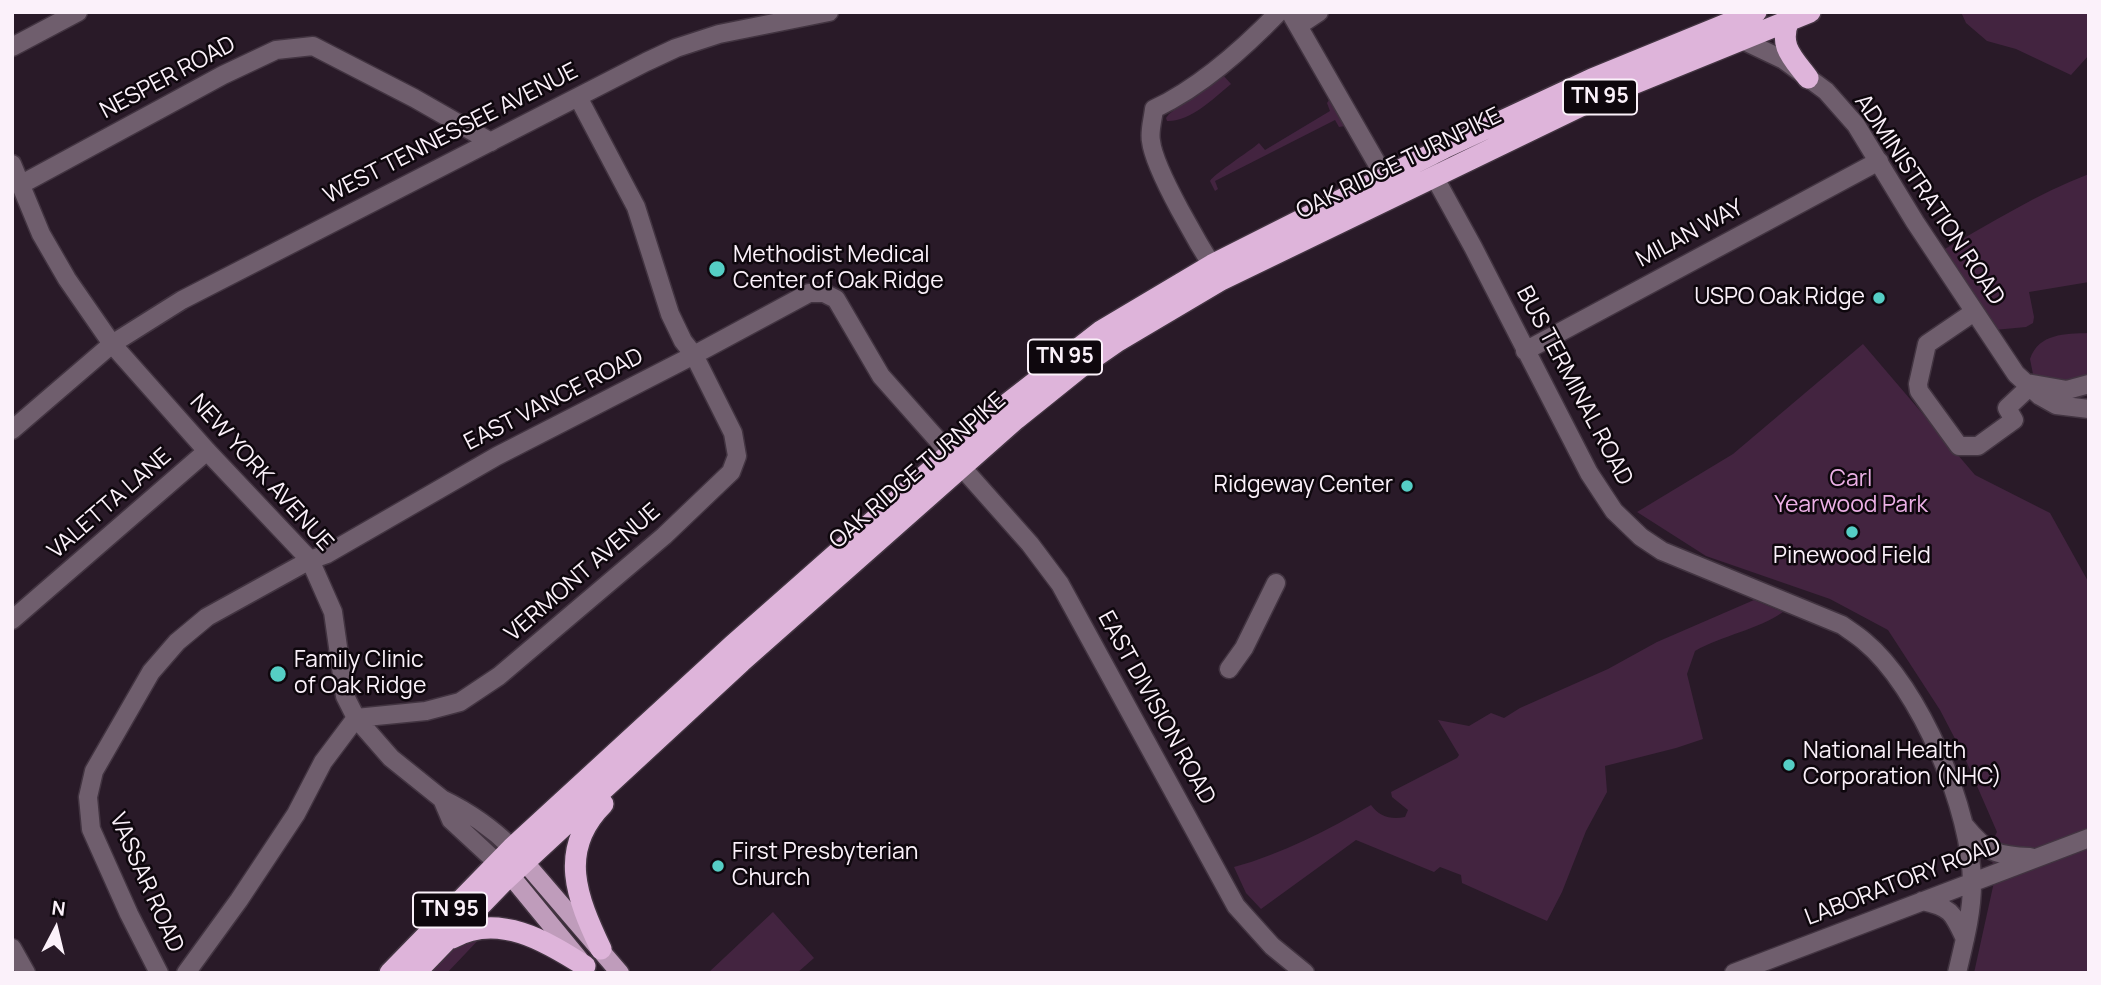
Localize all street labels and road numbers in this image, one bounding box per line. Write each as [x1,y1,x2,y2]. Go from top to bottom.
street label: NESPER ROAD [96,31,240,125]
street label: WEST TENNESSEE AVENUE [319,58,583,210]
road number: TN 95 [1563,80,1637,114]
street label: ADMINISTRATION ROAD [1848,89,2010,311]
street label: OAK RIDGE TURNPIKE [1292,102,1506,226]
street label: MILAN WAY [1632,194,1748,274]
street label: BUS TERMINAL ROAD [1510,282,1638,490]
road number: TN 95 [1028,340,1102,374]
street label: EAST VANCE ROAD [460,343,648,457]
street label: OAK RIDGE TURNPIKE [824,387,1012,555]
street label: NEW YORK AVENUE [183,389,339,557]
street label: VALETTA LANE [43,443,177,565]
street label: VERMONT AVENUE [500,498,666,648]
street label: EAST DIVISION ROAD [1091,606,1221,810]
street label: VASSAR ROAD [103,809,189,957]
street label: LABORATORY ROAD [1801,832,2005,932]
road number: TN 95 [413,892,487,928]

